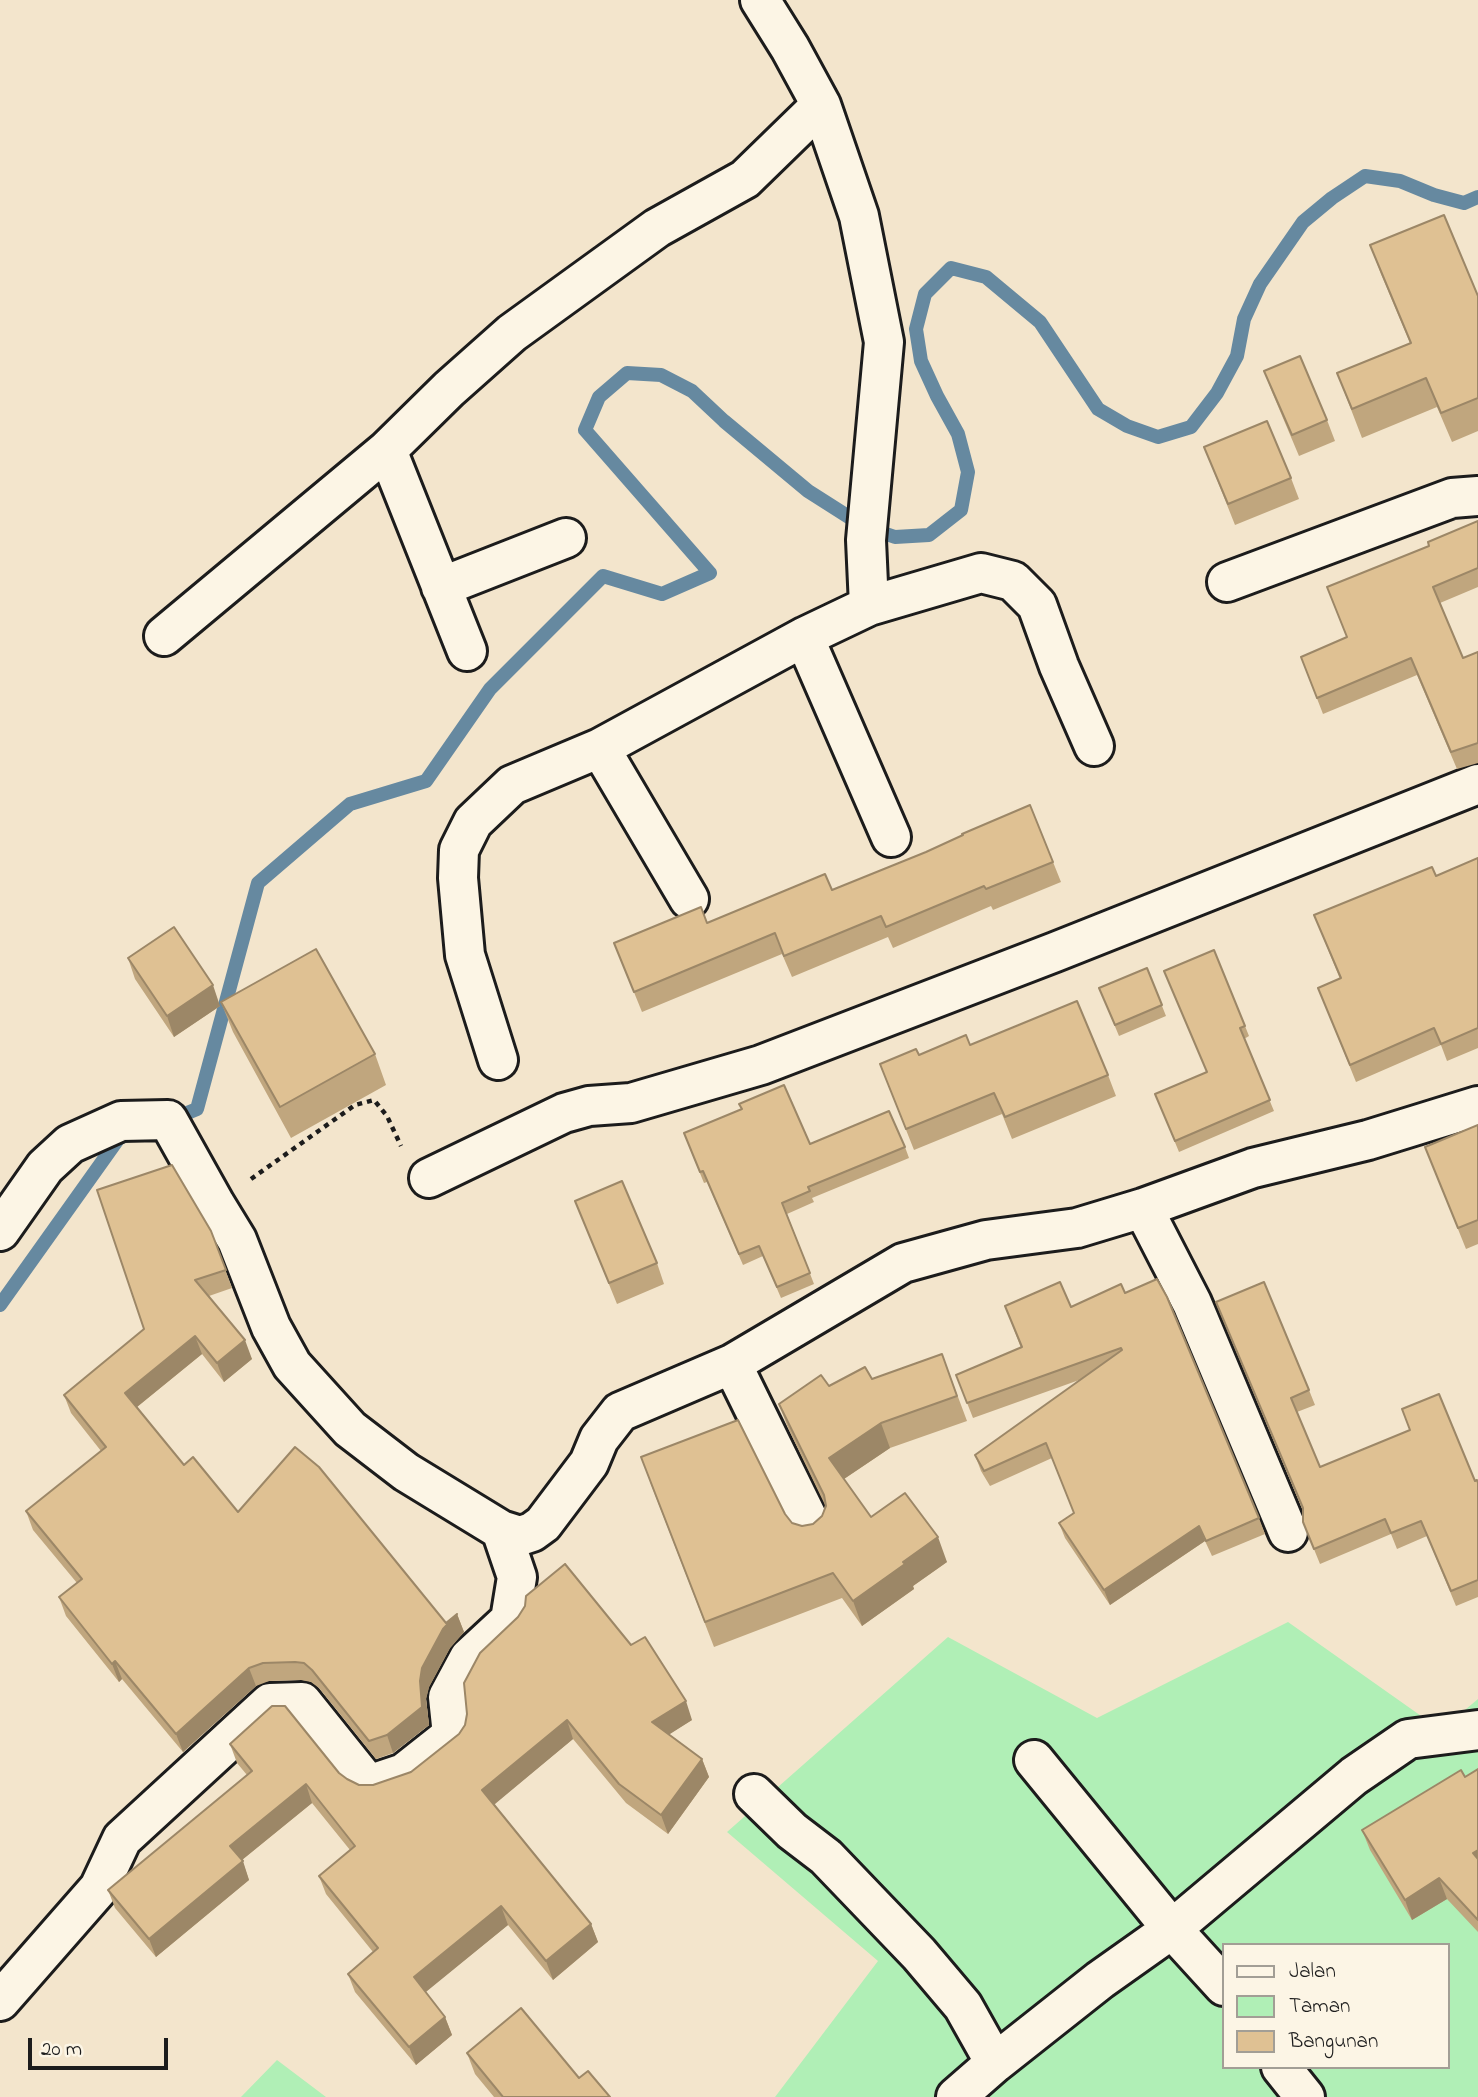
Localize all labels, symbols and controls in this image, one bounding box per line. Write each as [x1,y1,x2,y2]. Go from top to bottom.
legend [1222,1943,1450,2069]
text: Jalan [1289,1957,1336,1987]
text: Taman [1289,1992,1350,2022]
scale bar [32,2024,172,2068]
text: Bangunan [1289,2027,1378,2057]
text: 20 m [41,2035,82,2065]

